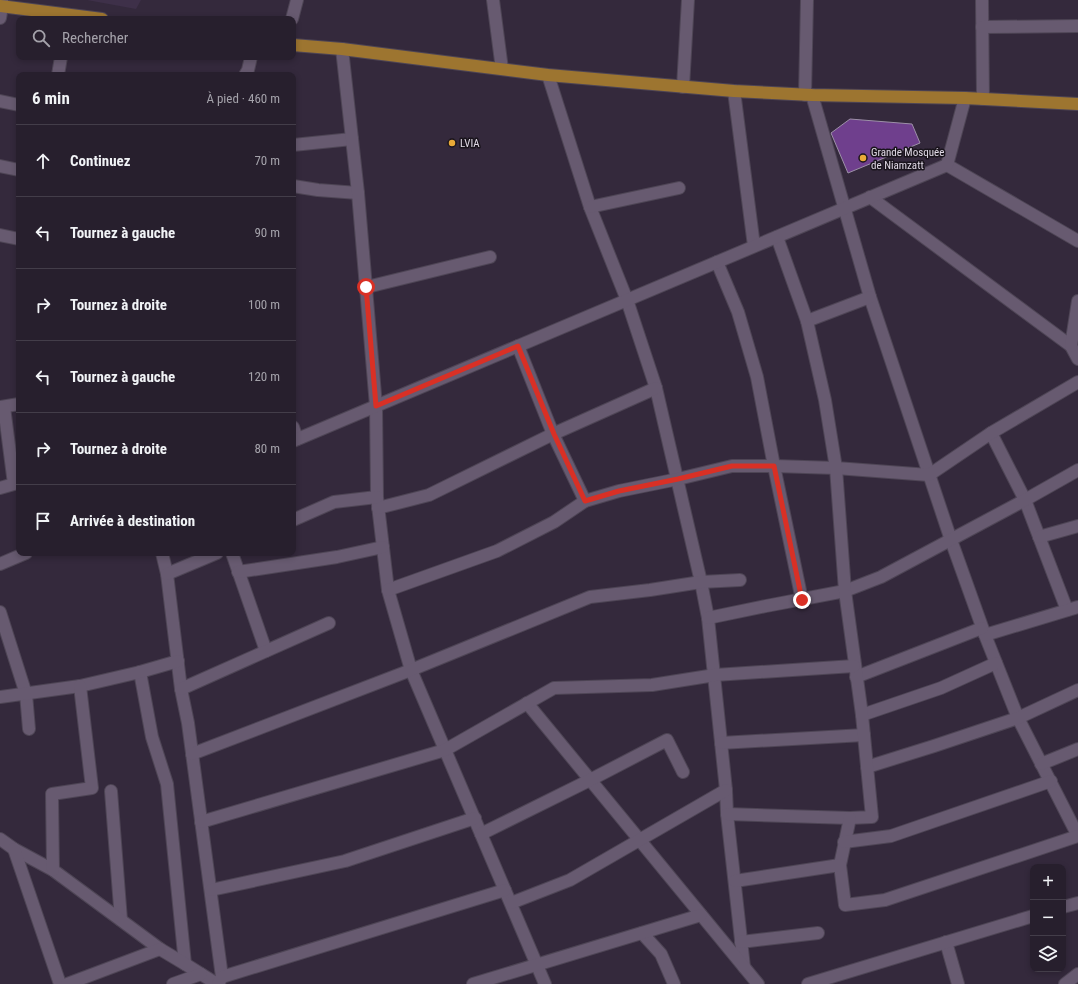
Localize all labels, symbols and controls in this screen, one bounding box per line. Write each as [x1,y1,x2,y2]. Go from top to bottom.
search box [16,16,296,60]
icon: search [30,27,52,49]
text: Rechercher [62,29,128,47]
text: 6 min [32,88,70,108]
text: À pied · 460 m [206,91,280,106]
place label: LVIA [460,137,480,150]
marker: LVIA [447,138,457,148]
place label: Grande Mosquée de Niamzatt [871,146,944,172]
icon: ahead [32,150,54,172]
text: Continuez [70,152,131,170]
text: 70 m [254,153,280,168]
marker: Grande Mosquée de Niamzatt [858,153,868,163]
icon: left [32,222,54,244]
text: Tournez à gauche [70,224,175,242]
text: 90 m [254,225,280,240]
route start [357,278,375,296]
icon: right [32,294,54,316]
text: Tournez à droite [70,296,167,314]
text: 100 m [248,297,280,312]
icon: left [32,366,54,388]
text: Tournez à gauche [70,368,175,386]
text: 120 m [248,369,280,384]
icon: right [32,438,54,460]
text: Tournez à droite [70,440,167,458]
text: 80 m [254,441,280,456]
icon: arrive [32,510,54,532]
text: Arrivée à destination [70,512,195,530]
route end [793,591,811,609]
map controls [1030,864,1066,972]
button: + [1030,864,1066,900]
button: − [1030,900,1066,936]
button: layers [1030,936,1066,972]

